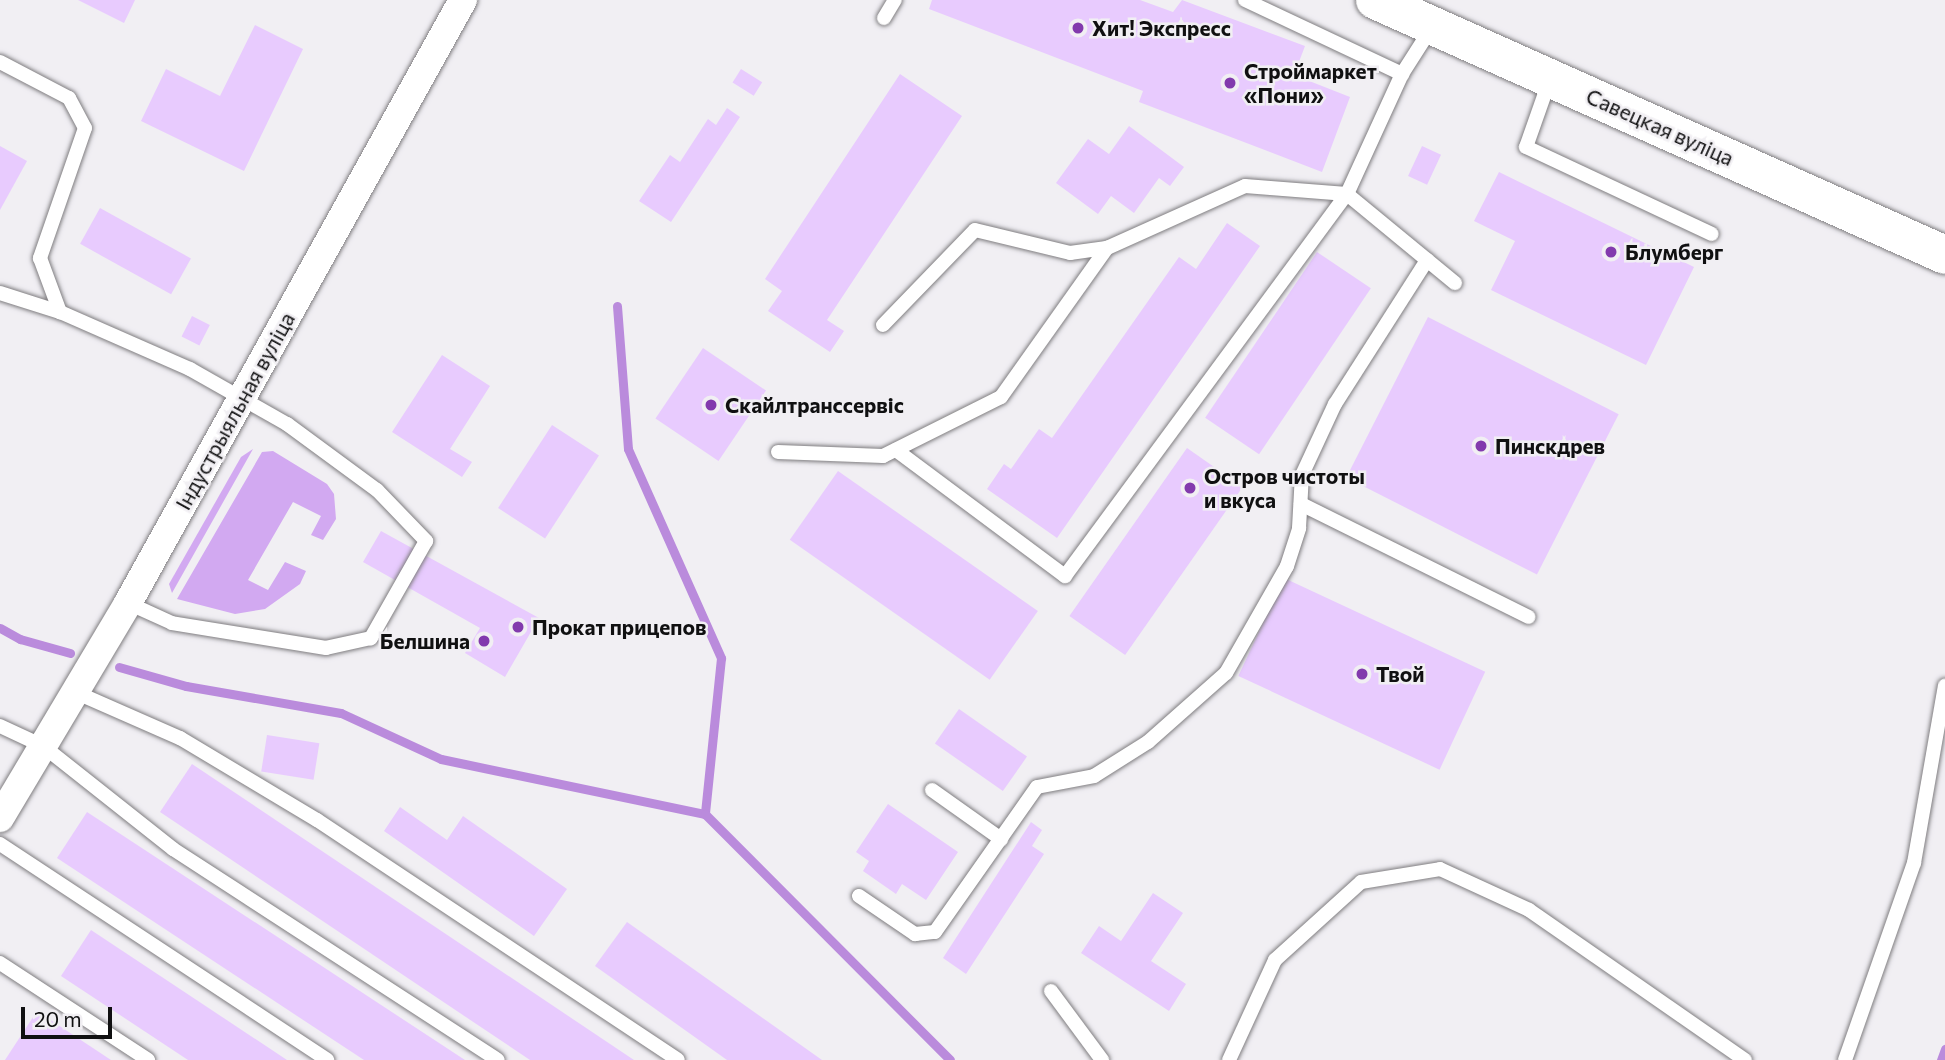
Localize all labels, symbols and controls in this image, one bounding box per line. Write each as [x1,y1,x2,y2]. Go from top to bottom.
place label: Хит! Экспресс [1092,15,1231,41]
marker: Хит! Экспресс [1070,20,1086,36]
place label: Строймаркет «Пони» [1244,58,1377,108]
marker: Строймаркет «Пони» [1222,75,1238,91]
street label: Савецкая вуліца [1582,83,1738,171]
place label: Блумберг [1625,239,1723,265]
marker: Блумберг [1603,244,1619,260]
street label: Індустрыяльная вуліца [170,308,300,514]
place label: Скайлтранссервіс [725,392,904,418]
marker: Скайлтранссервіс [703,397,719,413]
place label: Пинскдрев [1495,433,1605,459]
marker: Пинскдрев [1473,438,1489,454]
place label: Остров чистоты и вкуса [1204,463,1365,513]
marker: Остров чистоты и вкуса [1182,480,1198,496]
place label: Прокат прицепов [532,614,706,640]
marker: Прокат прицепов [510,619,526,635]
place label: Белшина [380,628,470,654]
marker: Белшина [476,633,492,649]
place label: Твой [1376,661,1425,687]
marker: Твой [1354,666,1370,682]
scale bar [24,993,116,1038]
text: 20 m [34,1006,82,1031]

